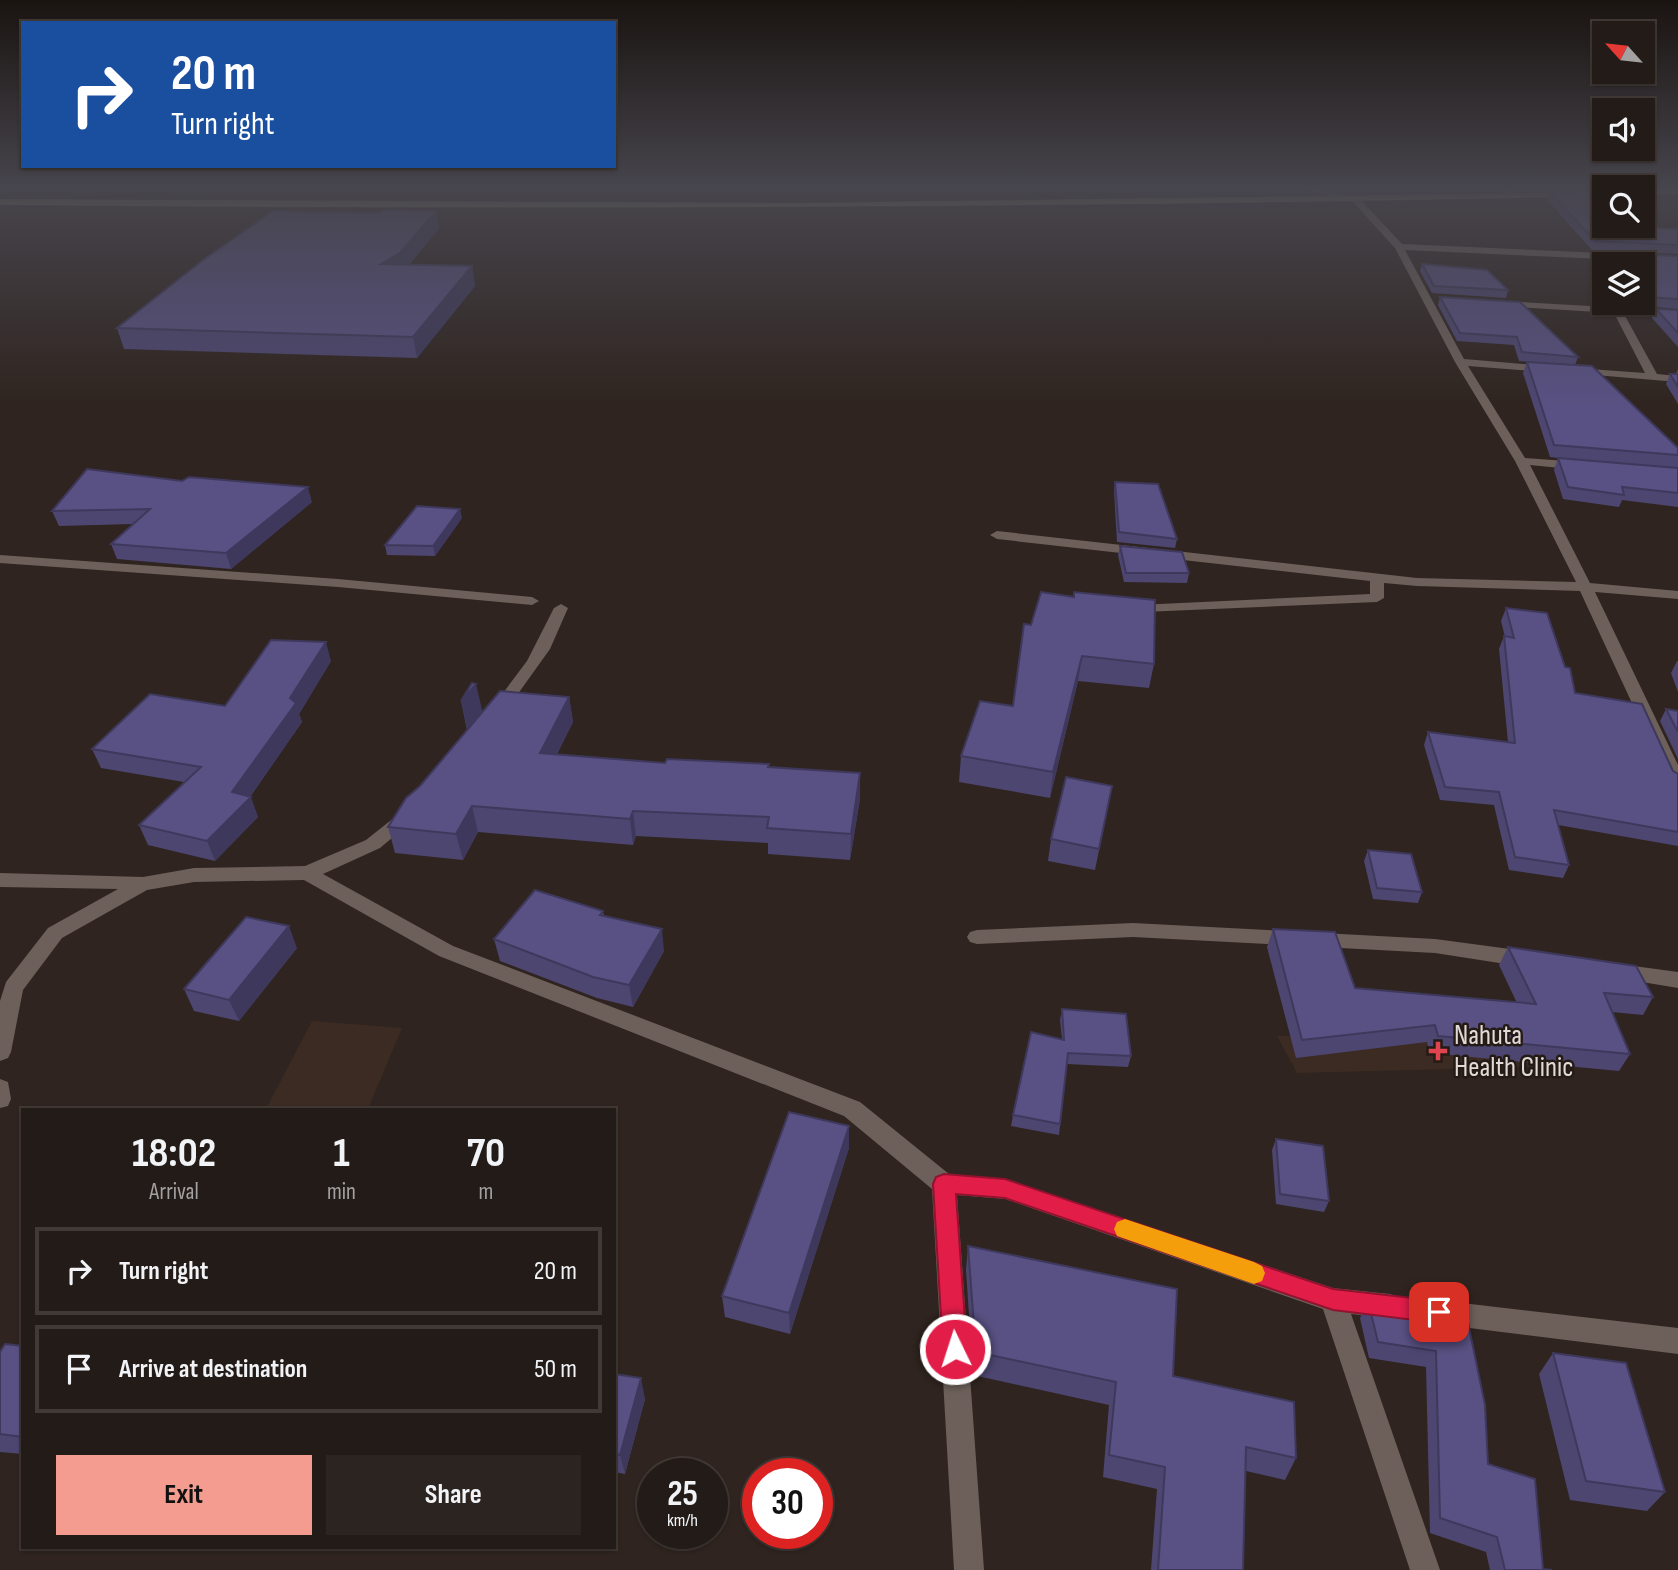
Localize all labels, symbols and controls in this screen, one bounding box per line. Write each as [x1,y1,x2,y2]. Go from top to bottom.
north arrow [1592,21,1656,84]
map controls [1592,21,1655,315]
text: 20 m [171,45,256,104]
icon: right [56,49,147,140]
button: sound [1592,98,1655,161]
text: Turn right [171,105,275,144]
button: search [1592,175,1655,238]
button: layers [1592,252,1655,315]
place label: Nahuta Health Clinic [1454,1019,1573,1084]
marker: Nahuta Health Clinic [1428,1041,1448,1061]
text: 18:02 [132,1128,216,1179]
text: 1 [333,1128,350,1179]
text: 70 [467,1128,505,1179]
text: Arrival [149,1178,199,1206]
text: min [327,1178,356,1206]
text: m [479,1178,493,1206]
icon: right [60,1252,98,1290]
text: Turn right [119,1256,208,1287]
text: 20 m [534,1256,577,1287]
pin [1409,1282,1469,1342]
icon: arrive [1420,1293,1458,1331]
position arrow [918,1312,992,1386]
icon: arrive [60,1350,98,1388]
text: Arrive at destination [119,1354,307,1385]
text: 50 m [534,1354,577,1385]
button: Exit [56,1455,312,1535]
button: Share [326,1455,581,1535]
speed limit sign: 30 [742,1458,833,1549]
text: 25 [667,1473,698,1516]
text: km/h [667,1510,698,1531]

